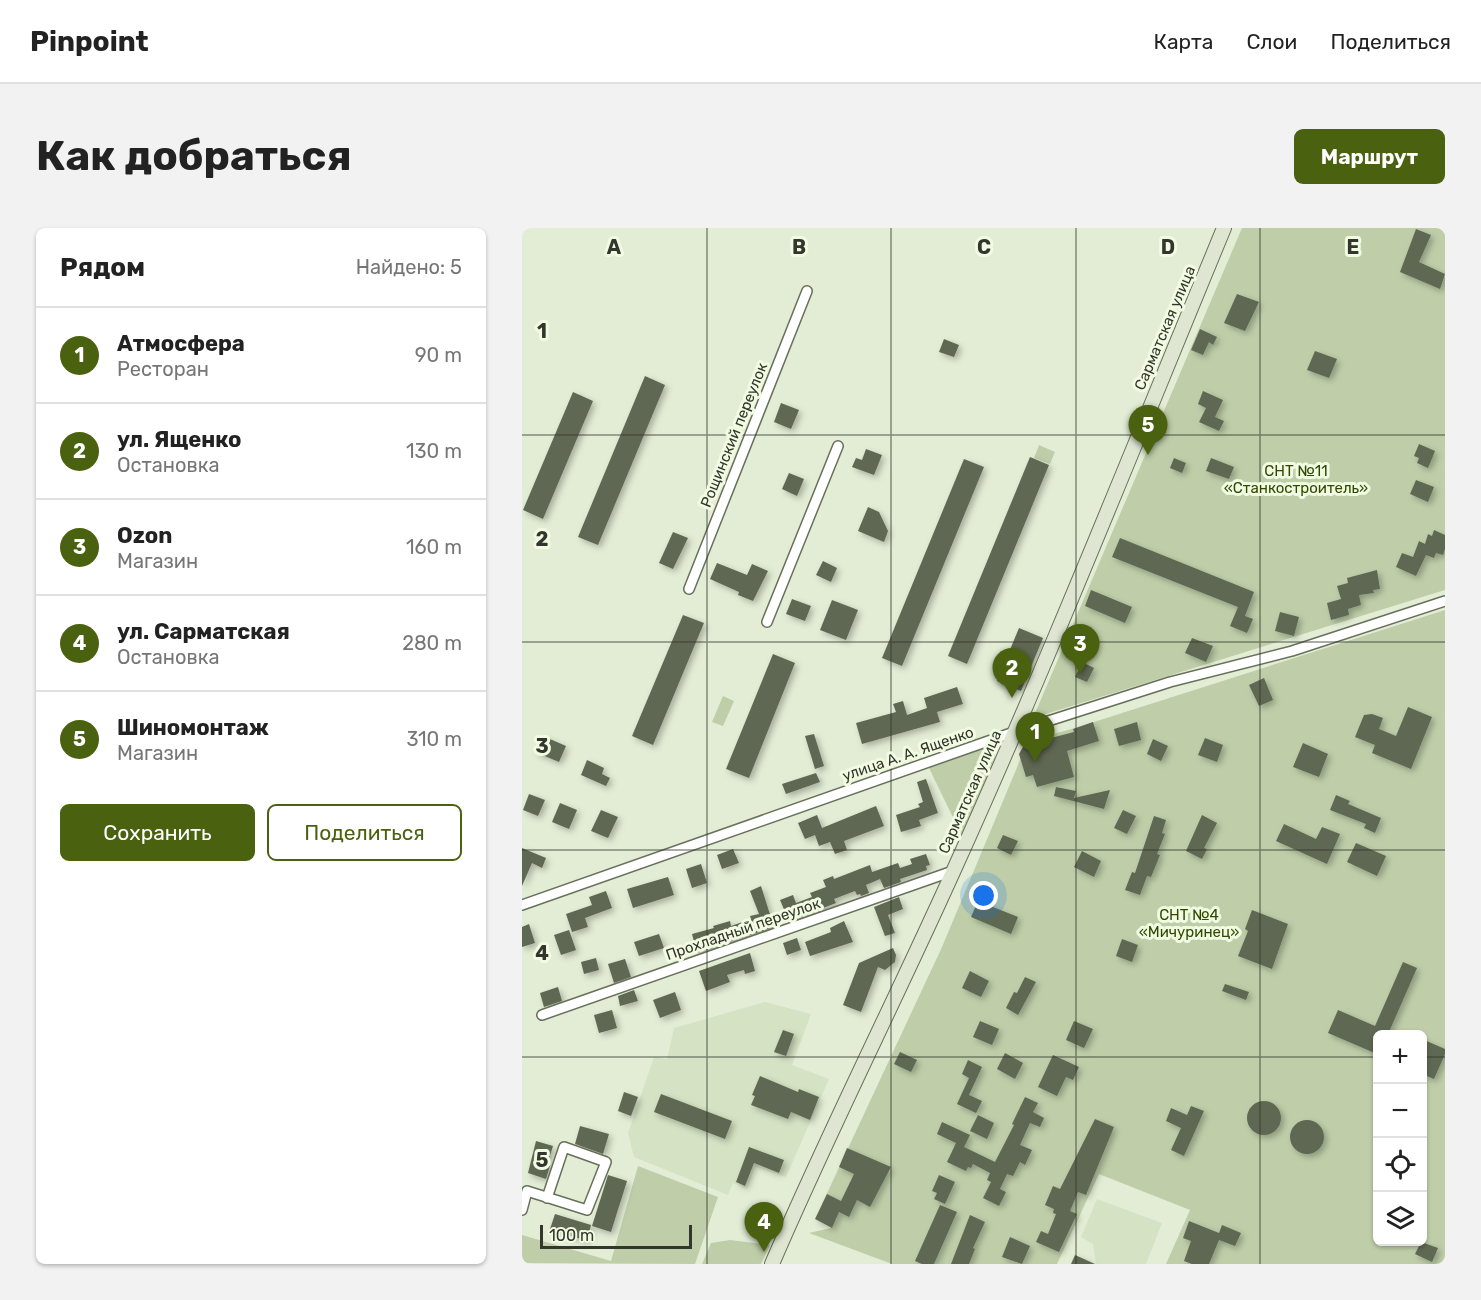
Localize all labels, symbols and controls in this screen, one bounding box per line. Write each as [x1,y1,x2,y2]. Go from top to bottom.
text: Pinpoint [30,25,149,58]
text: Карта [1153,29,1213,54]
text: Слои [1246,29,1297,54]
text: Поделиться [1330,29,1451,54]
button: Маршрут [1294,129,1445,184]
text: Как добраться [36,131,352,181]
text: A [607,235,622,259]
text: B [792,235,806,259]
text: C [977,235,991,259]
text: D [1161,235,1175,259]
text: E [1347,235,1359,259]
text: Рядом [60,252,145,283]
text: Найдено: 5 [356,255,462,279]
street label: Сарматская улица [1131,263,1199,393]
text: 1 [537,319,547,343]
text: Атмосфера [117,330,245,357]
text: 1 [75,343,84,367]
text: 90 m [415,343,462,367]
text: Ресторан [117,357,209,381]
street label: Рощинский переулок [697,360,771,510]
pin: 5 [1128,406,1168,455]
text: ул. Ященко [117,426,242,453]
text: 2 [73,439,86,463]
text: 130 m [406,439,462,463]
text: Остановка [117,453,220,477]
park label: СНТ №11 «Станкостроитель» [1224,462,1368,497]
text: Ozon [117,522,172,549]
text: 2 [536,527,549,551]
text: 3 [73,535,86,559]
text: 160 m [406,535,462,559]
text: Магазин [117,549,198,573]
text: ул. Сарматская [117,618,290,645]
pin: 3 [1060,624,1100,674]
text: 4 [73,631,86,655]
text: 280 m [402,631,462,655]
text: Остановка [117,645,220,669]
pin: 2 [992,648,1032,698]
pin: 1 [1016,712,1054,762]
text: Шиномонтаж [117,714,269,741]
street label: улица А. А. Ященко [840,723,976,785]
text: 5 [73,727,86,751]
text: 310 m [406,727,462,751]
street label: Сарматская улица [935,728,1005,856]
text: 3 [535,734,549,758]
text: Магазин [117,741,198,765]
button: Сохранить [60,804,255,861]
button: Поделиться [267,804,462,861]
your location [969,881,998,910]
street label: Прохладный переулок [663,894,823,964]
park label: СНТ №4 «Мичуринец» [1139,906,1239,941]
text: 4 [535,941,549,965]
map controls [1373,1030,1427,1246]
button: + [1373,1030,1427,1084]
button: − [1373,1084,1427,1138]
button: locate [1373,1138,1427,1192]
text: 5 [536,1148,549,1172]
button: layers [1373,1192,1427,1246]
pin: 4 [744,1202,784,1252]
scale bar [540,1222,692,1250]
text: 100 m [549,1226,594,1245]

